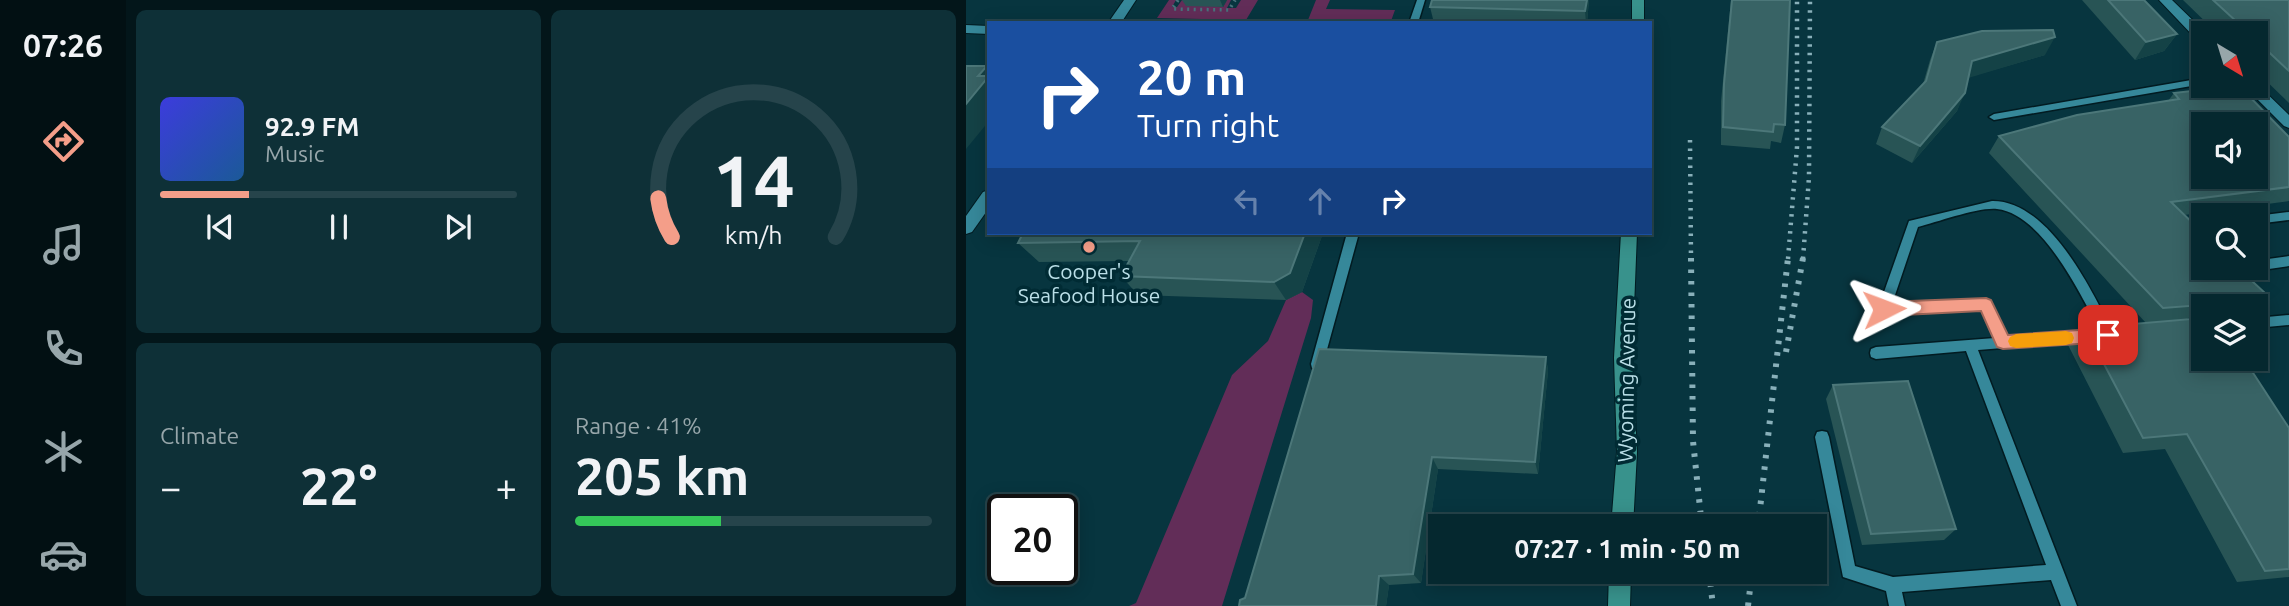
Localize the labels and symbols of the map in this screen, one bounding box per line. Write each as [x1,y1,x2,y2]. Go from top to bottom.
north arrow [2191,21,2268,98]
marker: Cooper's Seafood House [1081,239,1097,255]
place label: Cooper's Seafood House [1018,259,1160,307]
position arrow [1847,272,1921,346]
street label: Wyoming Avenue [1613,297,1639,463]
pin [2078,305,2138,365]
speed limit sign: 20 [987,494,1078,585]

